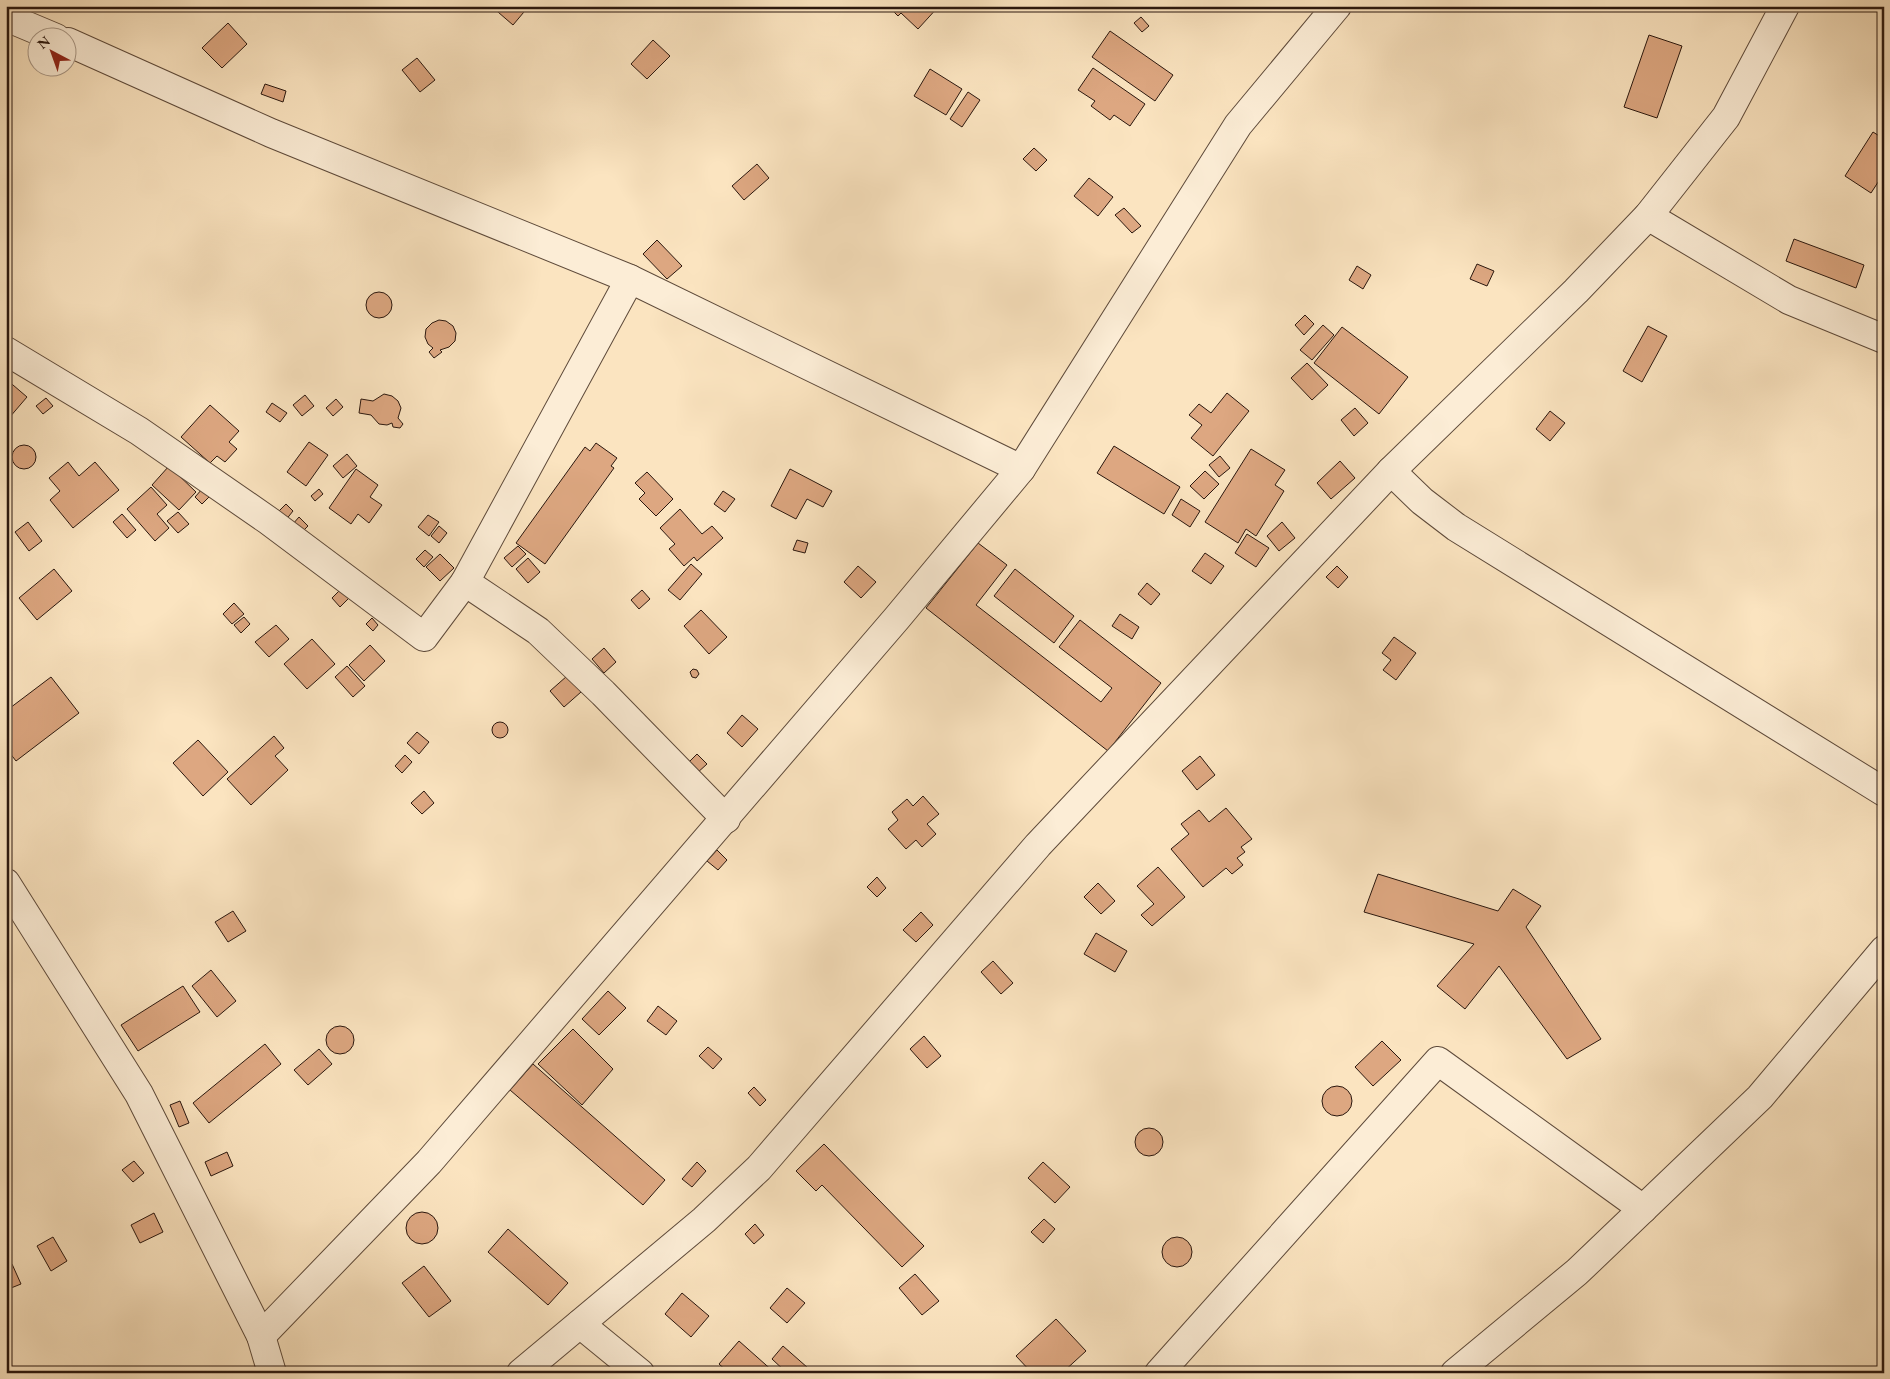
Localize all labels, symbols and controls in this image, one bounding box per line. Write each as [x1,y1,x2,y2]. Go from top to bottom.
north arrow [28,28,78,78]
text: N [33,31,54,53]

